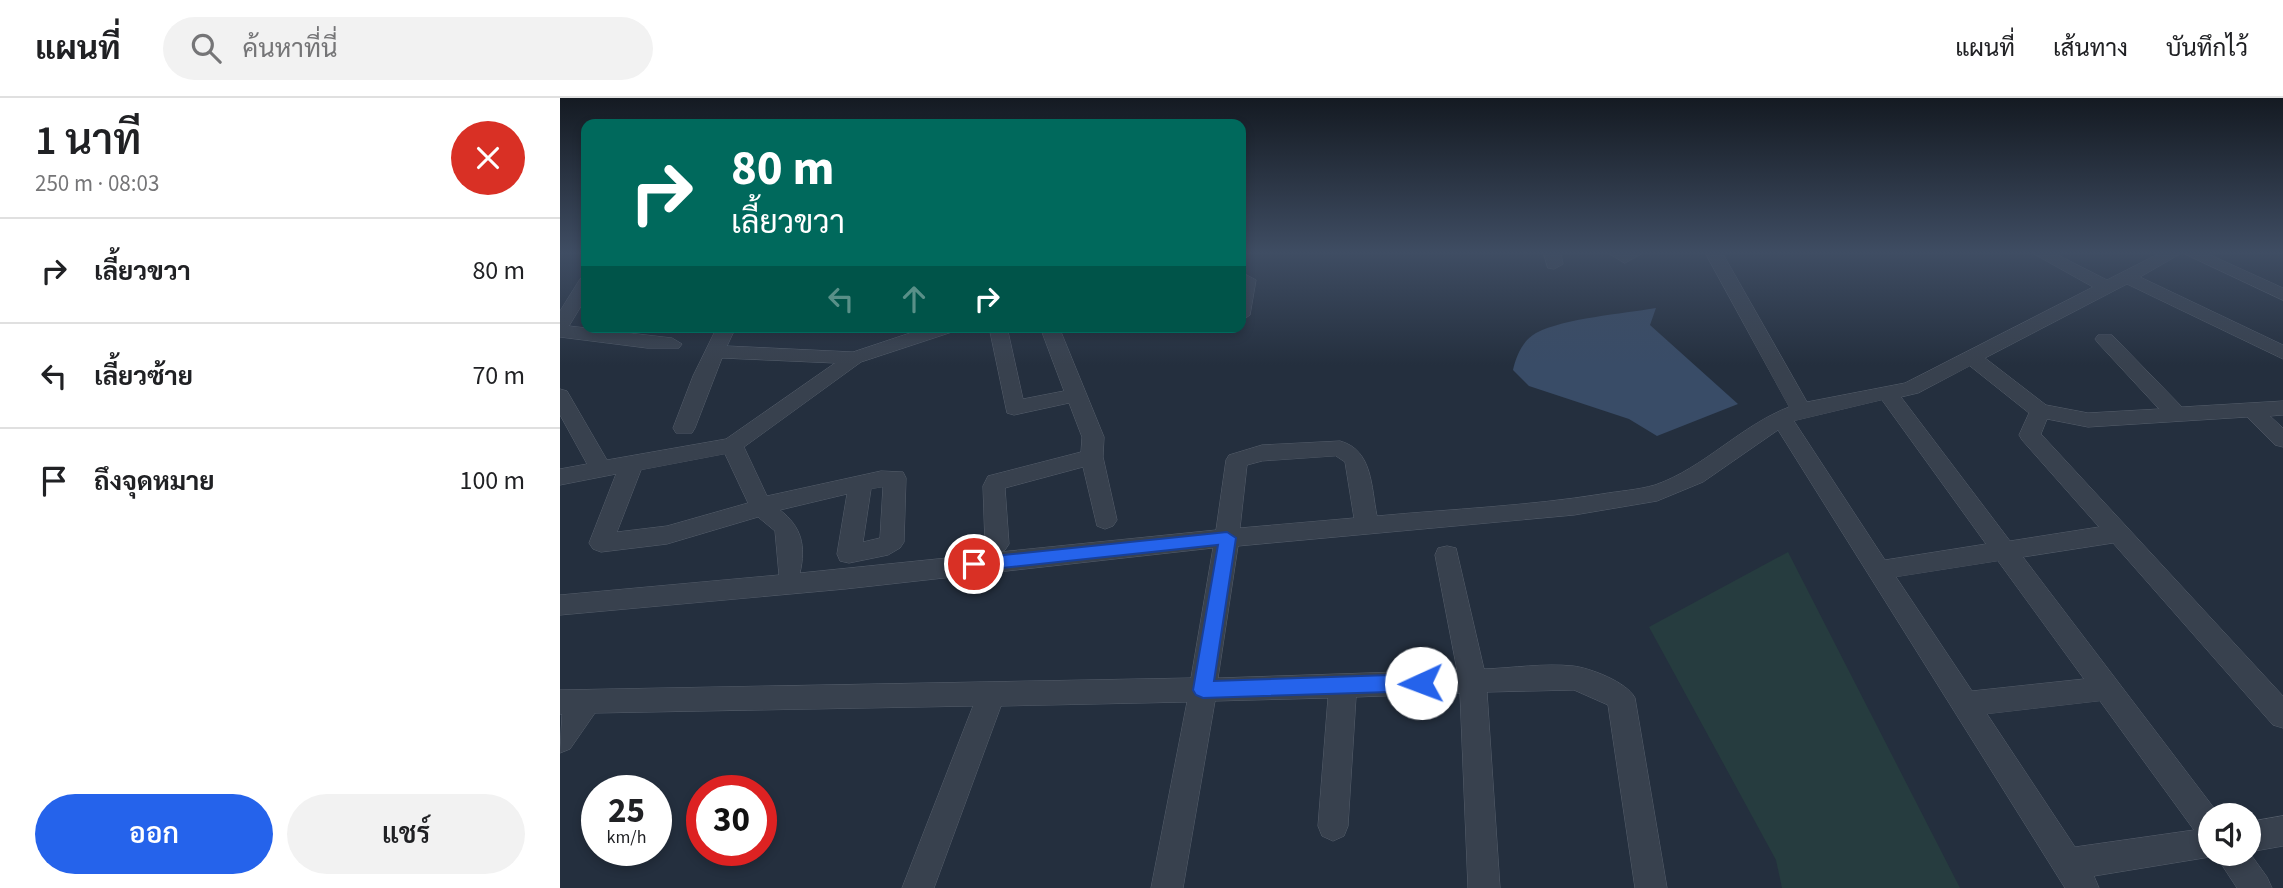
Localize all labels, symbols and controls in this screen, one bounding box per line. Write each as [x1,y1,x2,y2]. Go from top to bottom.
search box [163,17,653,80]
text: แผนที่ [35,25,121,72]
icon: search [187,29,225,67]
text: ค้นหาที่นี่ [243,30,338,67]
text: แผนที่ [1955,31,2015,66]
text: เส้นทาง [2053,31,2128,66]
text: บันทึกไว้ [2166,31,2248,66]
text: 1 นาที [35,111,141,171]
button: close [451,121,525,195]
text: 80 m [731,134,835,204]
icon: right [616,147,707,238]
text: 250 m · 08:03 [35,167,159,200]
text: เลี้ยวขวา [731,200,845,246]
icon: right [35,252,73,290]
text: 80 m [472,252,525,289]
text: เลี้ยวขวา [94,253,191,290]
icon: left [822,280,860,318]
icon: ahead [895,280,933,318]
icon: right [968,280,1006,318]
icon: left [35,357,73,395]
text: 70 m [472,357,525,394]
text: เลี้ยวซ้าย [94,358,193,395]
icon: arrive [35,462,73,500]
text: 100 m [459,462,525,499]
text: ถึงจุดหมาย [94,463,215,500]
pin [944,534,1004,594]
icon: arrive [955,545,993,583]
position arrow [1384,646,1458,720]
speed limit sign: 30 [686,775,777,866]
text: 25 [608,786,645,836]
button: ออก [35,794,273,874]
button: แชร์ [287,794,525,874]
map controls [2198,803,2261,866]
button: sound [2198,803,2261,866]
text: km/h [607,825,646,850]

